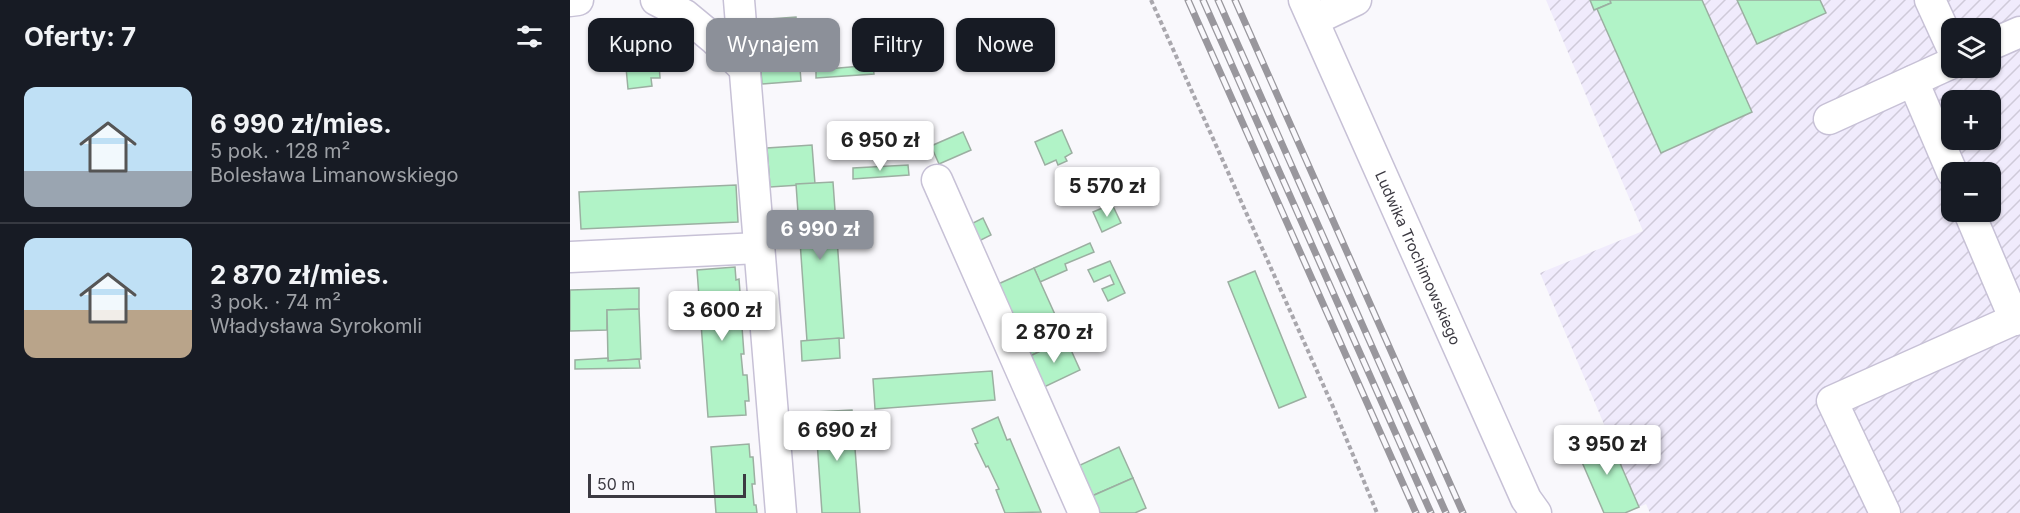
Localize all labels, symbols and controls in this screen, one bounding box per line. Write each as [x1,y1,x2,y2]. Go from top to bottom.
chip: Kupno [588,18,694,72]
chip: Wynajem [706,18,840,72]
chip: Filtry [852,18,944,72]
chip: Nowe [956,18,1055,72]
map controls [1941,18,2001,222]
button: layers [1941,18,2001,78]
icon: filters [513,20,546,53]
text: Oferty: 7 [24,21,136,52]
button: + [1941,90,2001,150]
text: 6 990 zł/mies. [210,108,392,139]
icon: home [72,111,144,183]
pin: 6 950 zł [818,121,942,172]
text: 6 950 zł [841,128,919,152]
text: 5 pok. · 128 m² [210,139,350,163]
button: − [1941,162,2001,222]
text: Bolesława Limanowskiego [210,163,458,187]
pin: 5 570 zł [1045,167,1169,218]
street label: Ludwika Trochimowskiego [1372,168,1466,348]
text: 5 570 zł [1069,174,1145,198]
pin: 6 990 zł [758,210,882,261]
text: 6 990 zł [781,217,859,241]
text: 2 870 zł/mies. [210,259,389,290]
icon: home [72,262,144,334]
text: 3 pok. · 74 m² [210,290,341,314]
pin: 3 600 zł [660,291,784,342]
text: 3 600 zł [682,298,762,322]
pin: 2 870 zł [992,313,1116,364]
text: Władysława Syrokomli [210,314,422,338]
text: 2 870 zł [1016,320,1092,344]
pin: 6 690 zł [775,411,899,462]
text: 6 690 zł [798,418,876,442]
pin: 3 950 zł [1545,425,1669,476]
text: 3 950 zł [1568,432,1646,456]
scale bar [588,471,746,498]
text: 50 m [597,474,635,494]

